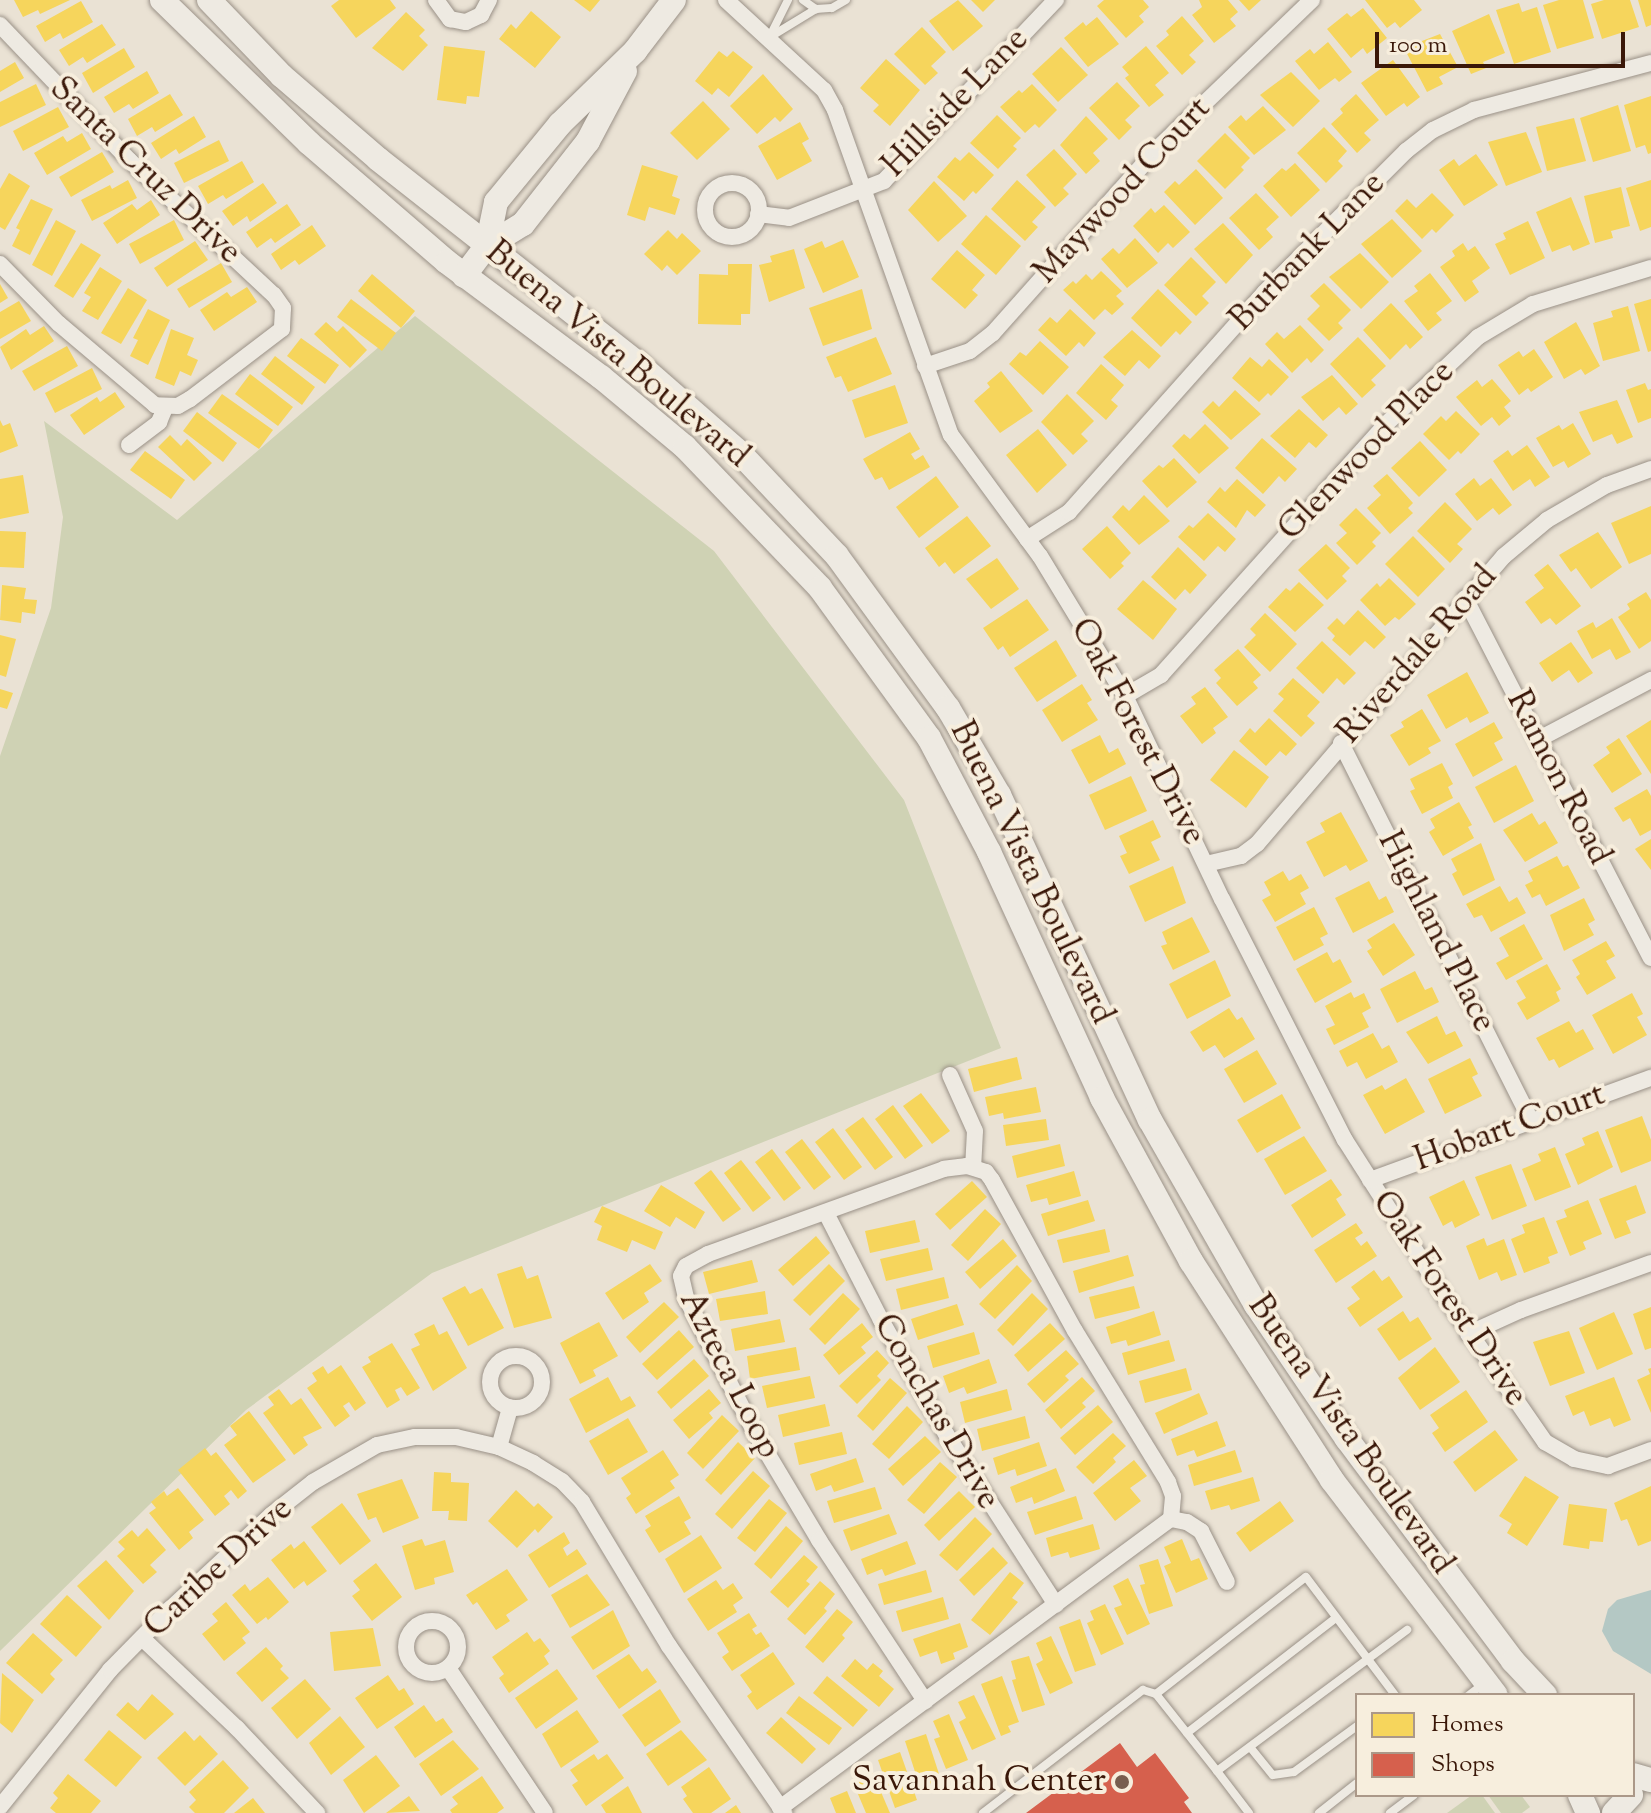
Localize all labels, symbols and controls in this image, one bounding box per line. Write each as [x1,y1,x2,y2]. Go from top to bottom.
scale bar [1379,16,1629,66]
street label: Hillside Lane [875,20,1037,186]
text: 100 m [1389,29,1447,63]
street label: Santa Cruz Drive [40,69,250,273]
street label: Maywood Court [1026,89,1220,293]
street label: Burbank Lane [1222,164,1394,340]
street label: Buena Vista Boulevard [477,233,757,477]
street label: Glenwood Place [1271,352,1463,550]
street label: Riverdale Road [1330,558,1506,752]
street label: Oak Forest Drive [1060,612,1214,852]
street label: Ramon Road [1497,684,1619,872]
street label: Buena Vista Boulevard [940,715,1122,1031]
street label: Highland Place [1368,825,1504,1039]
street label: Hobart Court [1409,1075,1611,1181]
street label: Oak Forest Drive [1362,1184,1536,1414]
street label: Azteca Loop [669,1284,789,1466]
street label: Buena Vista Boulevard [1238,1287,1462,1583]
street label: Conchas Drive [864,1307,1008,1517]
street label: Caribe Drive [136,1489,302,1647]
legend [1355,1693,1635,1797]
text: Homes [1431,1708,1503,1742]
text: Shops [1431,1748,1495,1782]
place label: Savannah Center [852,1762,1106,1802]
marker: Savannah Center [1113,1773,1131,1791]

